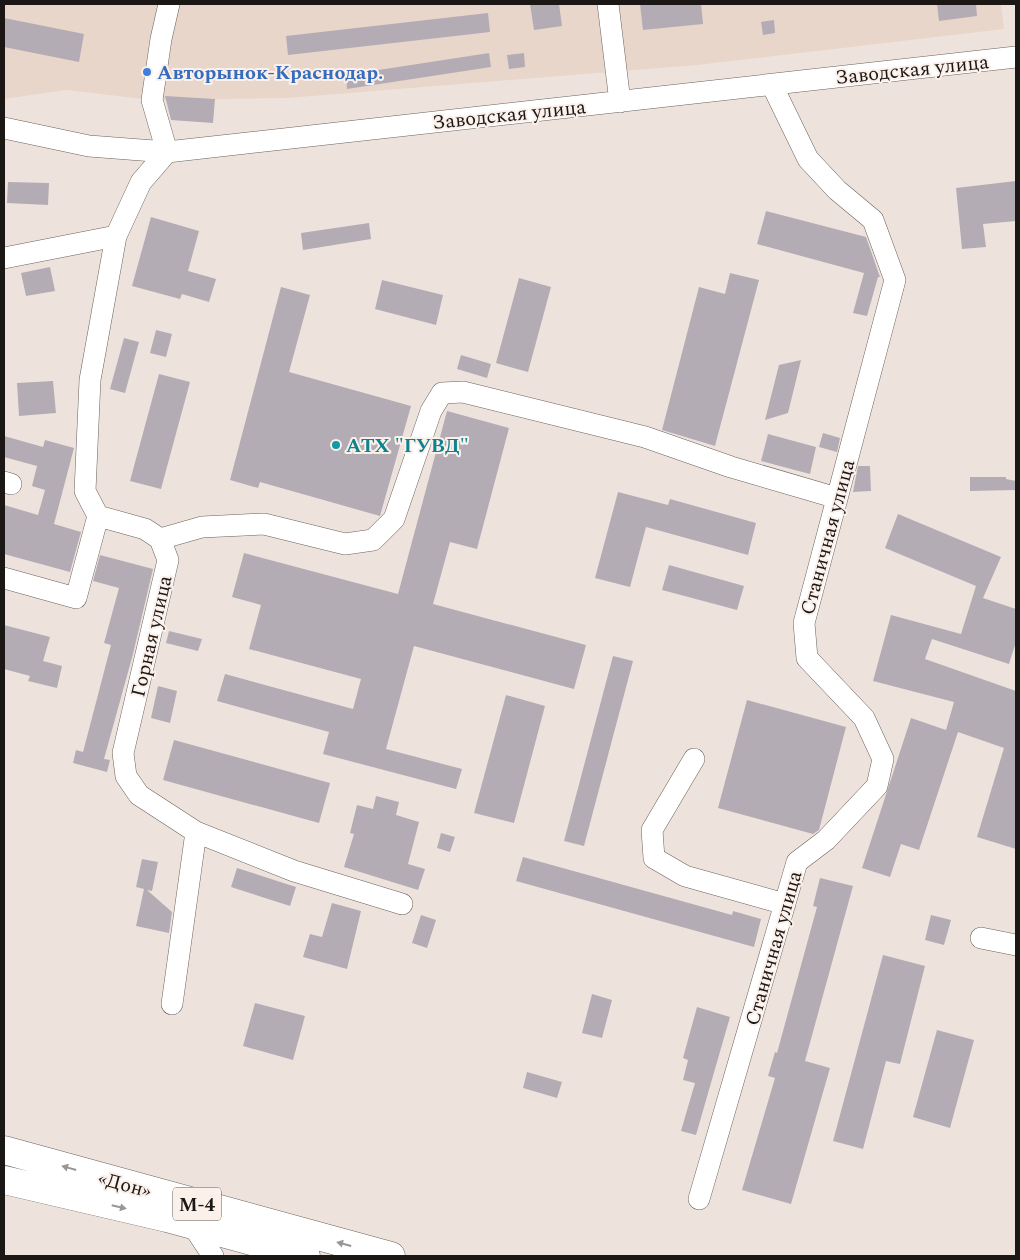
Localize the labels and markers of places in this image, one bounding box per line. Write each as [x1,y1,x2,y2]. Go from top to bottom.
place label: Авторынок-Краснодар. [157,58,383,88]
marker: Авторынок-Краснодар. [141,66,153,78]
place label: АТХ "ГУВД" [346,431,469,461]
marker: АТХ "ГУВД" [330,439,342,451]

